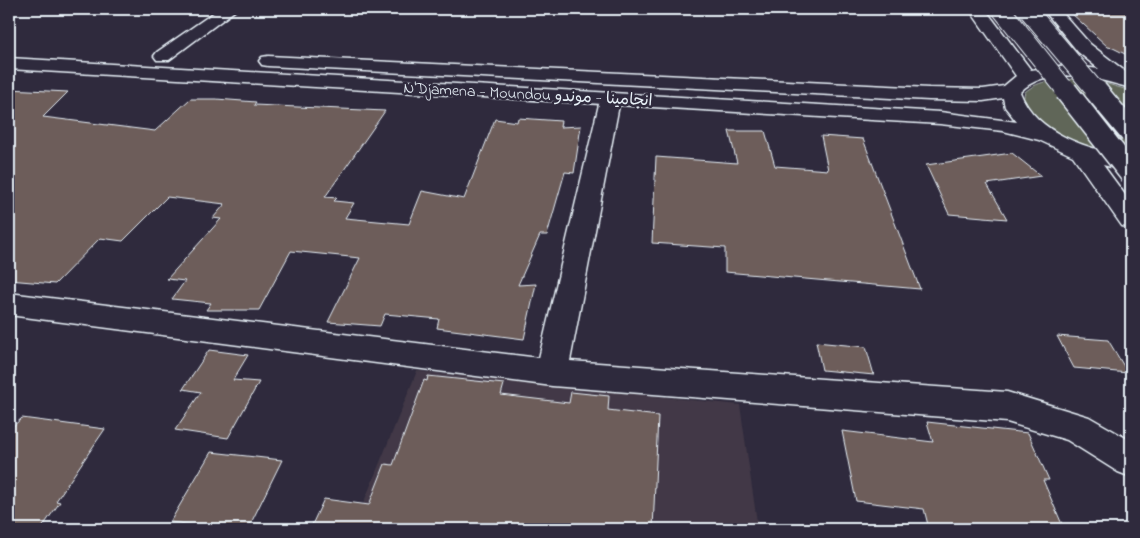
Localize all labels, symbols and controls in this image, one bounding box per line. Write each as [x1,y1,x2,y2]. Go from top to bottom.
street label: N'Djamena - Moundou انجامينا - موندو [403,76,653,114]

